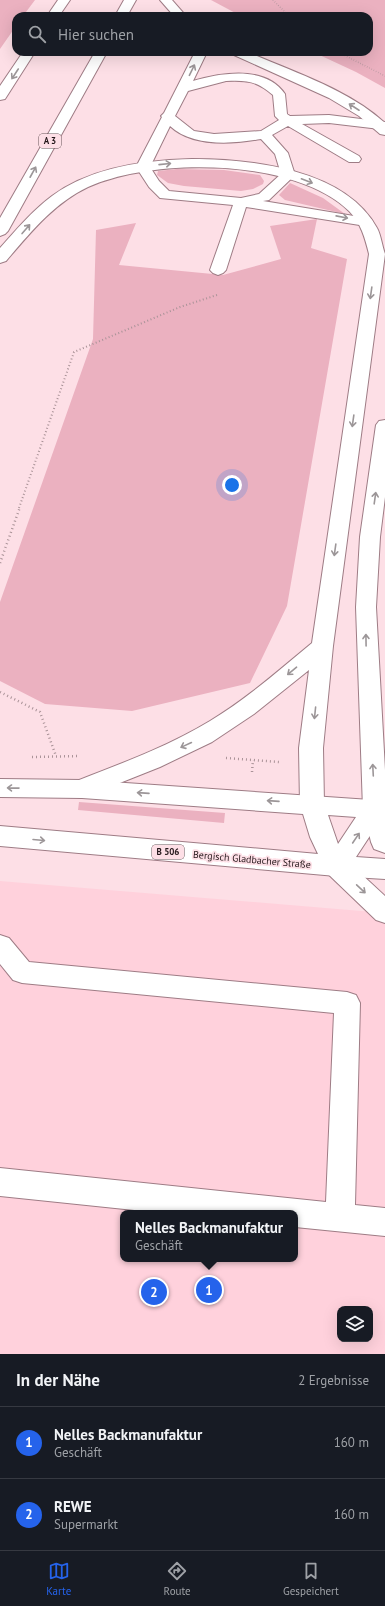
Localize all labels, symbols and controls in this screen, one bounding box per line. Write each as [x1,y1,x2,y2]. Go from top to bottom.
search box [12,12,373,56]
icon: search [26,23,48,45]
text: Hier suchen [58,25,134,44]
one-way arrow [189,64,196,76]
one-way arrow [11,68,19,79]
one-way arrow [349,103,360,111]
road number: A 3 [39,134,61,148]
one-way arrow [158,161,171,168]
one-way arrow [30,166,37,178]
one-way arrow [300,178,312,186]
one-way arrow [336,214,349,222]
one-way arrow [21,224,30,234]
one-way arrow [367,286,375,299]
one-way arrow [349,414,357,427]
your location [222,475,242,495]
one-way arrow [371,492,379,505]
one-way arrow [331,543,339,556]
one-way arrow [363,634,370,647]
one-way arrow [287,667,297,676]
one-way arrow [311,706,319,719]
one-way arrow [180,742,192,749]
one-way arrow [369,764,376,777]
one-way arrow [7,785,20,792]
one-way arrow [137,790,150,797]
one-way arrow [267,798,280,805]
one-way arrow [351,832,360,843]
one-way arrow [32,836,45,844]
road number: B 506 [152,845,184,859]
street label: Bergisch Gladbacher Straße [193,848,311,871]
one-way arrow [356,885,366,894]
popup [120,1210,298,1262]
text: Nelles Backmanufaktur [135,1218,283,1237]
text: Geschäft [135,1237,183,1254]
pin: 1 [196,1275,222,1305]
pin: 2 [141,1277,167,1307]
map controls [337,1306,373,1342]
button: layers [337,1306,373,1342]
text: In der Nähe [16,1369,100,1391]
text: 2 Ergebnisse [298,1372,369,1389]
text: Nelles Backmanufaktur [54,1425,202,1444]
text: 1 [25,1434,33,1451]
text: 160 m [334,1434,369,1451]
text: Geschäft [54,1444,102,1461]
text: REWE [54,1497,92,1516]
text: 2 [25,1506,33,1523]
text: 160 m [334,1506,369,1523]
text: Supermarkt [54,1516,118,1533]
tab: Karte [46,1560,71,1598]
tab: Route [164,1560,191,1598]
tab: Gespeichert [283,1560,339,1598]

